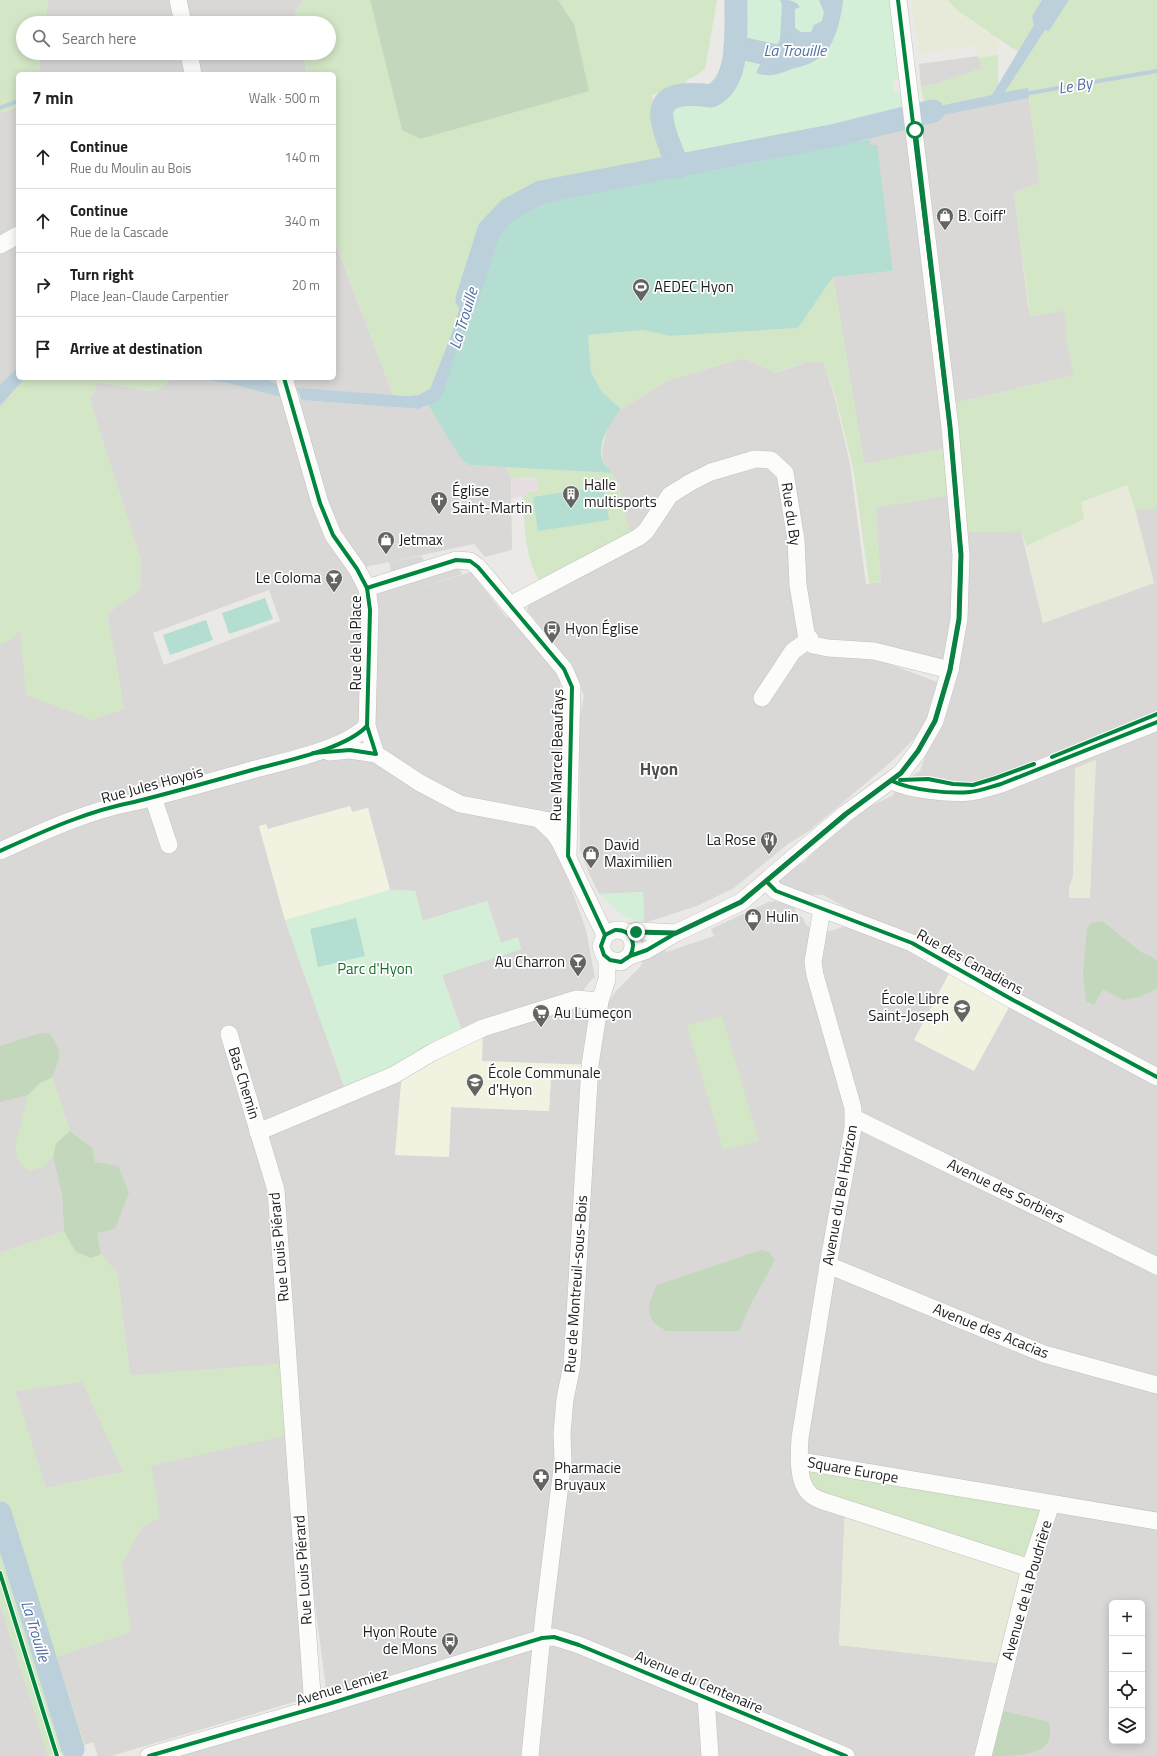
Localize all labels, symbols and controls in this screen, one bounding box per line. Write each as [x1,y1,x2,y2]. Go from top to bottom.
search box [16,16,336,60]
icon: search [30,27,52,49]
text: Search here [62,27,136,50]
water label: La Trouille [764,38,828,62]
water label: Le By [1056,70,1096,100]
text: 7 min [32,85,73,111]
text: Walk · 500 m [249,88,320,108]
route start [906,121,924,139]
text: Continue [70,135,128,158]
icon: ahead [32,146,54,168]
text: 140 m [284,147,320,167]
text: Rue du Moulin au Bois [70,158,191,178]
text: Continue [70,199,128,222]
place label: B. Coiff' [958,204,1006,227]
shop icon: B. Coiff' [935,206,955,231]
icon: ahead [32,210,54,232]
text: 340 m [284,211,320,231]
text: Rue de la Cascade [70,222,168,242]
text: Turn right [70,263,134,286]
icon: right [32,274,54,296]
text: 20 m [292,275,320,295]
place label: AEDEC Hyon [654,275,734,298]
sports icon: AEDEC Hyon [631,277,651,302]
water label: La Trouille [442,283,484,352]
text: Place Jean-Claude Carpentier [70,286,228,306]
text: Arrive at destination [70,337,203,360]
icon: arrive [32,338,54,360]
place label: Halle multisports [584,473,657,513]
place label: Église Saint-Martin [452,479,532,519]
street label: Rue du By [776,481,807,547]
building icon: Halle multisports [561,484,581,509]
church icon: Église Saint-Martin [429,490,449,515]
place label: Jetmax [399,528,443,551]
shop icon: Jetmax [376,530,396,555]
place label: Le Coloma [256,566,321,589]
bar icon: Le Coloma [324,568,344,593]
street label: Rue de la Place [344,595,367,691]
place label: Hyon Église [565,617,639,640]
bus stop icon: Hyon Église [542,619,562,644]
street label: Rue Marcel Beaufays [544,688,569,822]
district label: Hyon [640,756,678,782]
street label: Rue Jules Hoyois [98,760,205,809]
place label: La Rose [706,828,756,851]
restaurant icon: La Rose [759,830,779,855]
place label: David Maximilien [604,833,672,873]
shop icon: David Maximilien [581,844,601,869]
place label: Hulin [766,905,799,928]
shop icon: Hulin [743,907,763,932]
route end [627,923,645,941]
street label: Rue des Canadiens [913,923,1028,1000]
place label: Au Charron [495,950,565,973]
bar icon: Au Charron [568,952,588,977]
park label: Parc d'Hyon [337,957,413,980]
place label: École Libre Saint-Joseph [868,987,949,1027]
school or university icon: École Libre Saint-Joseph [952,998,972,1023]
place label: Au Lumeçon [554,1001,632,1024]
supermarket icon: Au Lumeçon [531,1003,551,1028]
street label: Bas Chemin [223,1044,266,1122]
place label: École Communale d'Hyon [488,1061,600,1101]
school or university icon: École Communale d'Hyon [465,1072,485,1097]
street label: Avenue du Bel Horizon [816,1123,863,1267]
street label: Avenue des Sorbiers [944,1152,1069,1229]
street label: Rue Louis Piérard [262,1191,295,1303]
street label: Rue de Montreuil-sous-Bois [558,1194,593,1374]
street label: Avenue des Acacias [930,1297,1053,1364]
street label: Square Europe [806,1450,900,1489]
place label: Pharmacie Bruyaux [554,1456,621,1496]
pharmacy icon: Pharmacie Bruyaux [531,1467,551,1492]
street label: Rue Louis Piérard [287,1514,318,1626]
street label: Avenue de la Poudrière [996,1517,1058,1663]
water label: La Trouille [15,1597,57,1666]
map controls [1109,1600,1145,1744]
button: + [1109,1600,1145,1636]
place label: Hyon Route de Mons [363,1620,437,1660]
bus stop icon: Hyon Route de Mons [440,1631,460,1656]
button: − [1109,1636,1145,1672]
street label: Avenue du Centenaire [631,1644,767,1719]
street label: Avenue Lemiez [293,1662,391,1711]
button: locate [1109,1672,1145,1708]
button: layers [1109,1708,1145,1744]

